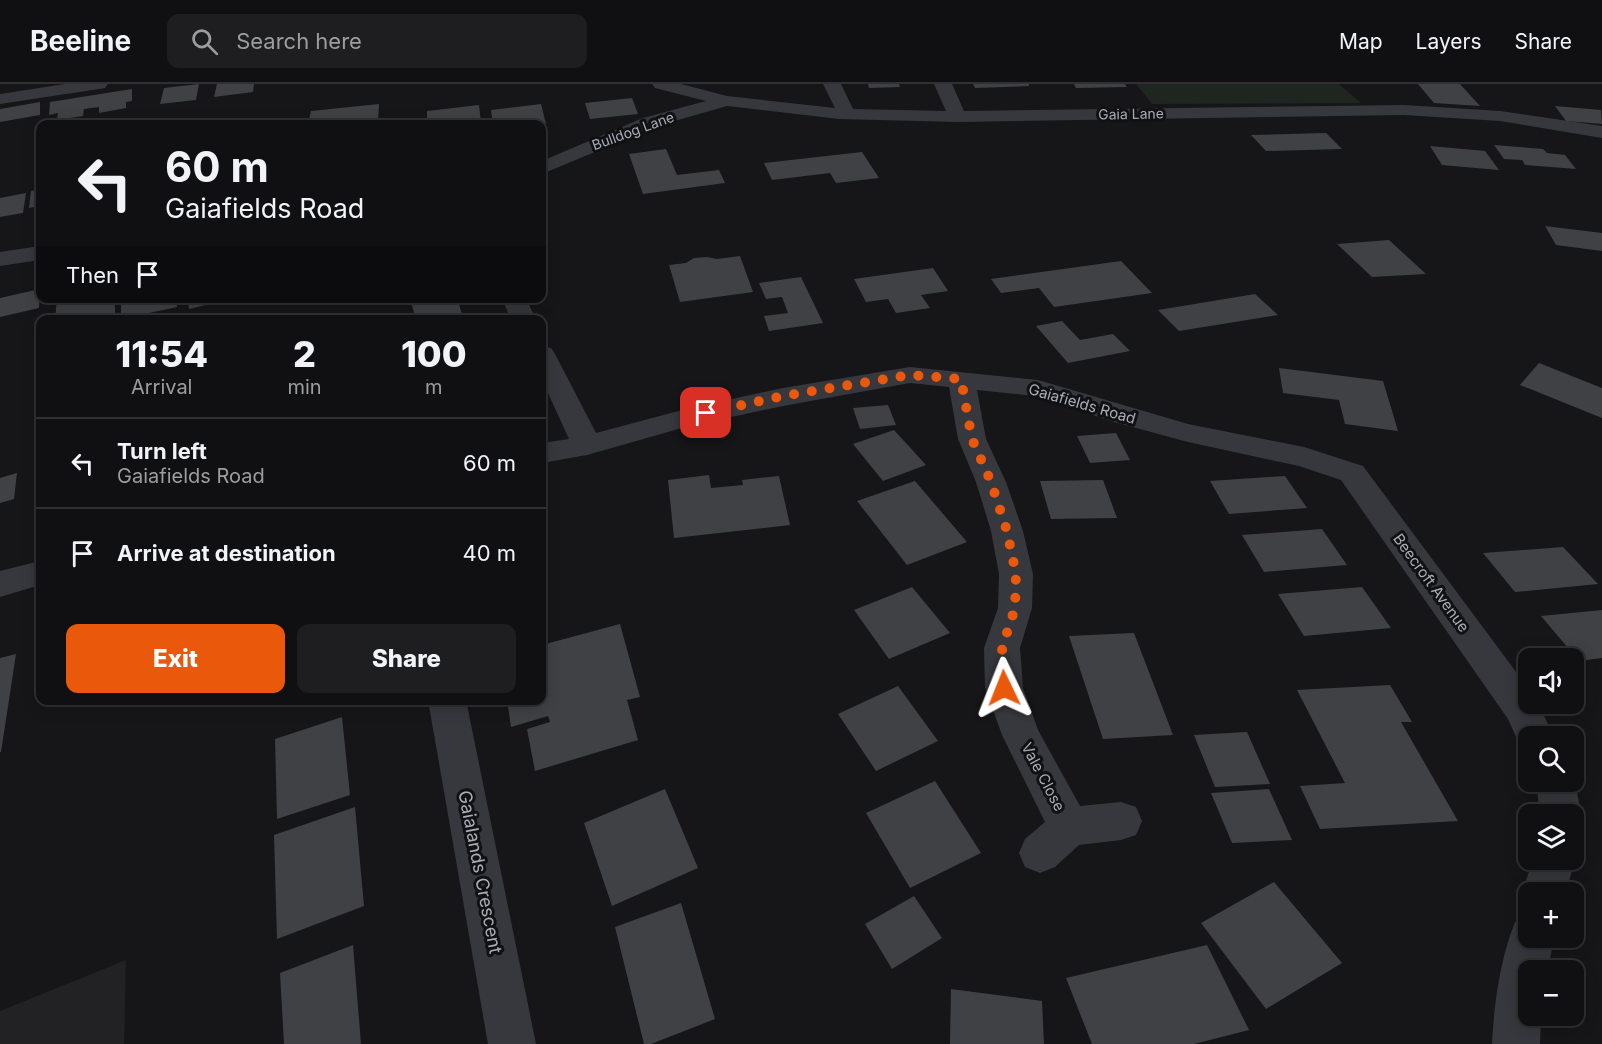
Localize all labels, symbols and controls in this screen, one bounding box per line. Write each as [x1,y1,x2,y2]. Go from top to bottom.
search box [167,14,587,68]
text: Beeline [30,24,131,58]
icon: search [188,25,221,58]
text: Search here [236,28,362,54]
text: Map [1339,29,1383,54]
text: Layers [1416,29,1482,54]
text: Share [1515,29,1572,54]
street label: Gaia Lane [1098,104,1164,123]
street label: Bulldog Lane [590,108,676,153]
text: 60 m [165,141,269,192]
icon: left [66,144,144,222]
text: Gaiafields Road [165,192,364,225]
icon: arrive [131,258,164,291]
text: Then [66,262,119,288]
text: 11:54 [115,332,208,376]
text: 2 [293,332,316,376]
text: 100 [401,332,467,376]
text: Arrival [131,375,192,399]
text: min [287,375,322,399]
text: m [425,375,443,399]
street label: Gaiafields Road [1026,379,1138,428]
pin [680,387,731,438]
icon: arrive [689,396,722,429]
text: Turn left [117,438,207,464]
icon: left [66,447,99,480]
text: 60 m [463,450,516,476]
text: Gaiafields Road [117,464,265,488]
street label: Beecroft Avenue [1389,530,1474,636]
icon: arrive [66,537,99,570]
text: Arrive at destination [117,540,336,566]
text: 40 m [462,540,516,566]
button: Exit [66,624,285,693]
button: Share [297,624,516,693]
map controls [1518,648,1584,1026]
button: sound [1518,648,1584,714]
position arrow [972,656,1036,720]
button: search [1518,726,1584,792]
street label: Vale Close [1017,739,1069,814]
street label: Gaialands Crescent [454,789,507,955]
button: layers [1518,804,1584,870]
button: + [1518,882,1584,948]
button: − [1518,960,1584,1026]

